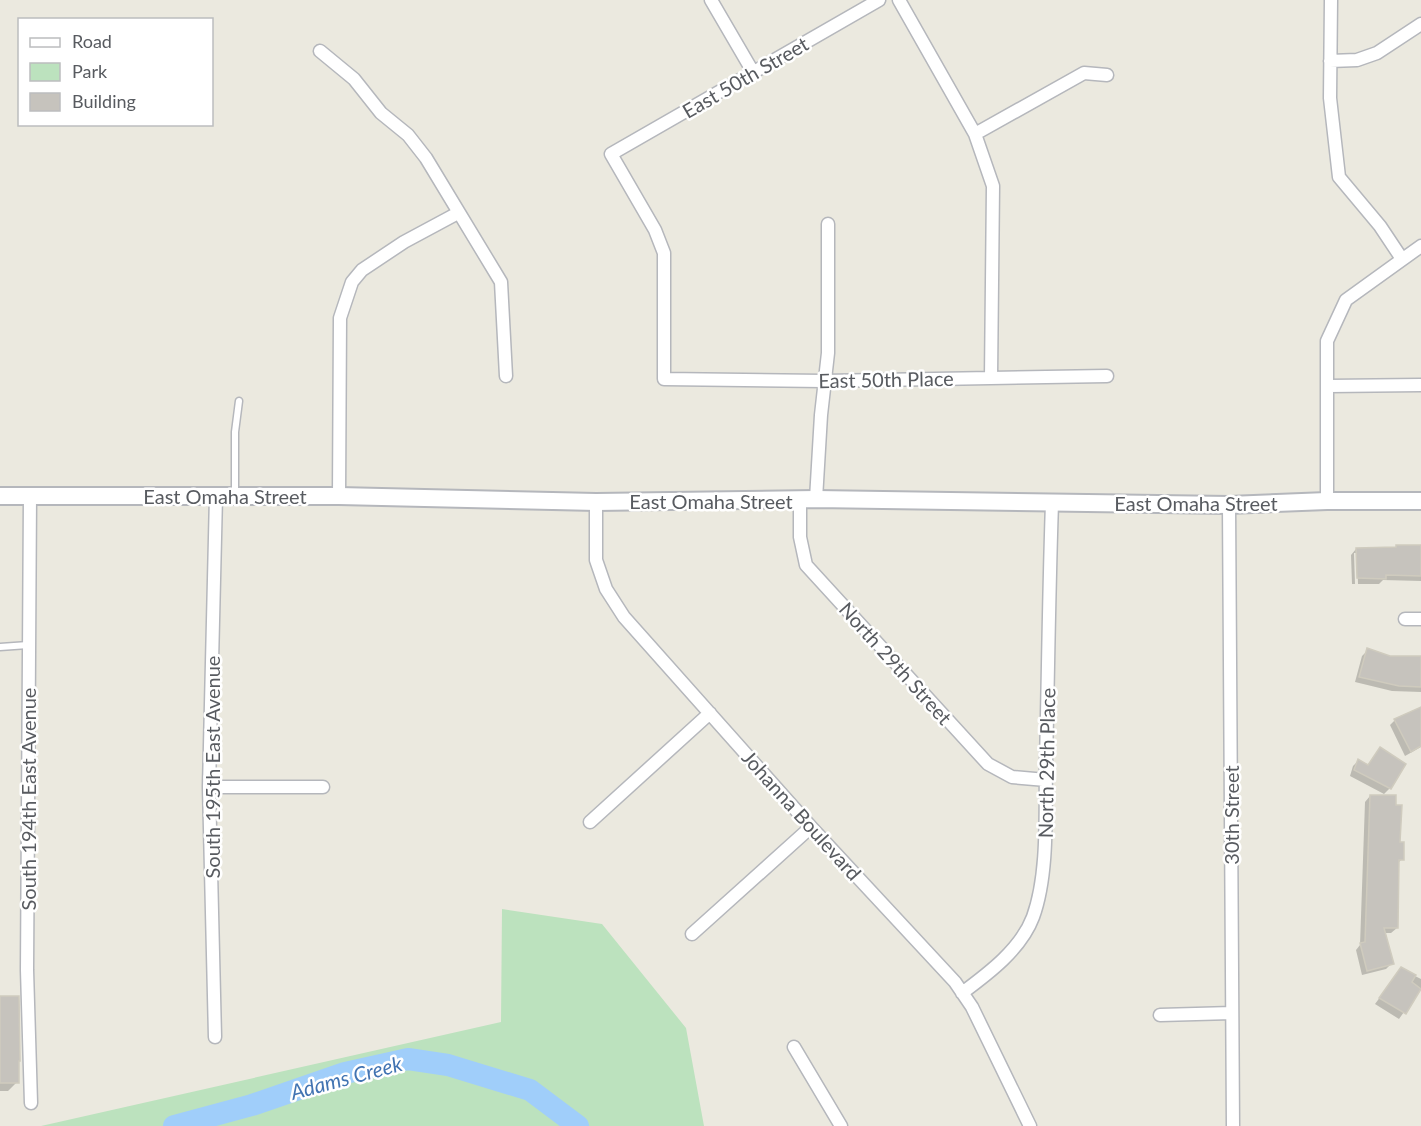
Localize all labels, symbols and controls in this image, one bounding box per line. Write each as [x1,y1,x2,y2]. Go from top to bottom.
legend [18,18,213,126]
text: Road [72,30,112,52]
street label: East 50th Street [678,31,812,123]
text: Park [72,60,108,82]
text: Building [72,90,136,112]
street label: East 50th Place [818,366,954,392]
street label: East Omaha Street [143,484,307,508]
street label: East Omaha Street [629,489,793,513]
street label: East Omaha Street [1114,491,1278,515]
street label: North 29th Street [835,597,957,729]
street label: South 195th East Avenue [200,656,224,878]
street label: South 194th East Avenue [16,688,40,910]
street label: North 29th Place [1033,688,1059,838]
street label: Johanna Boulevard [737,745,867,885]
street label: 30th Street [1219,765,1243,865]
water label: Adams Creek [286,1050,406,1104]

